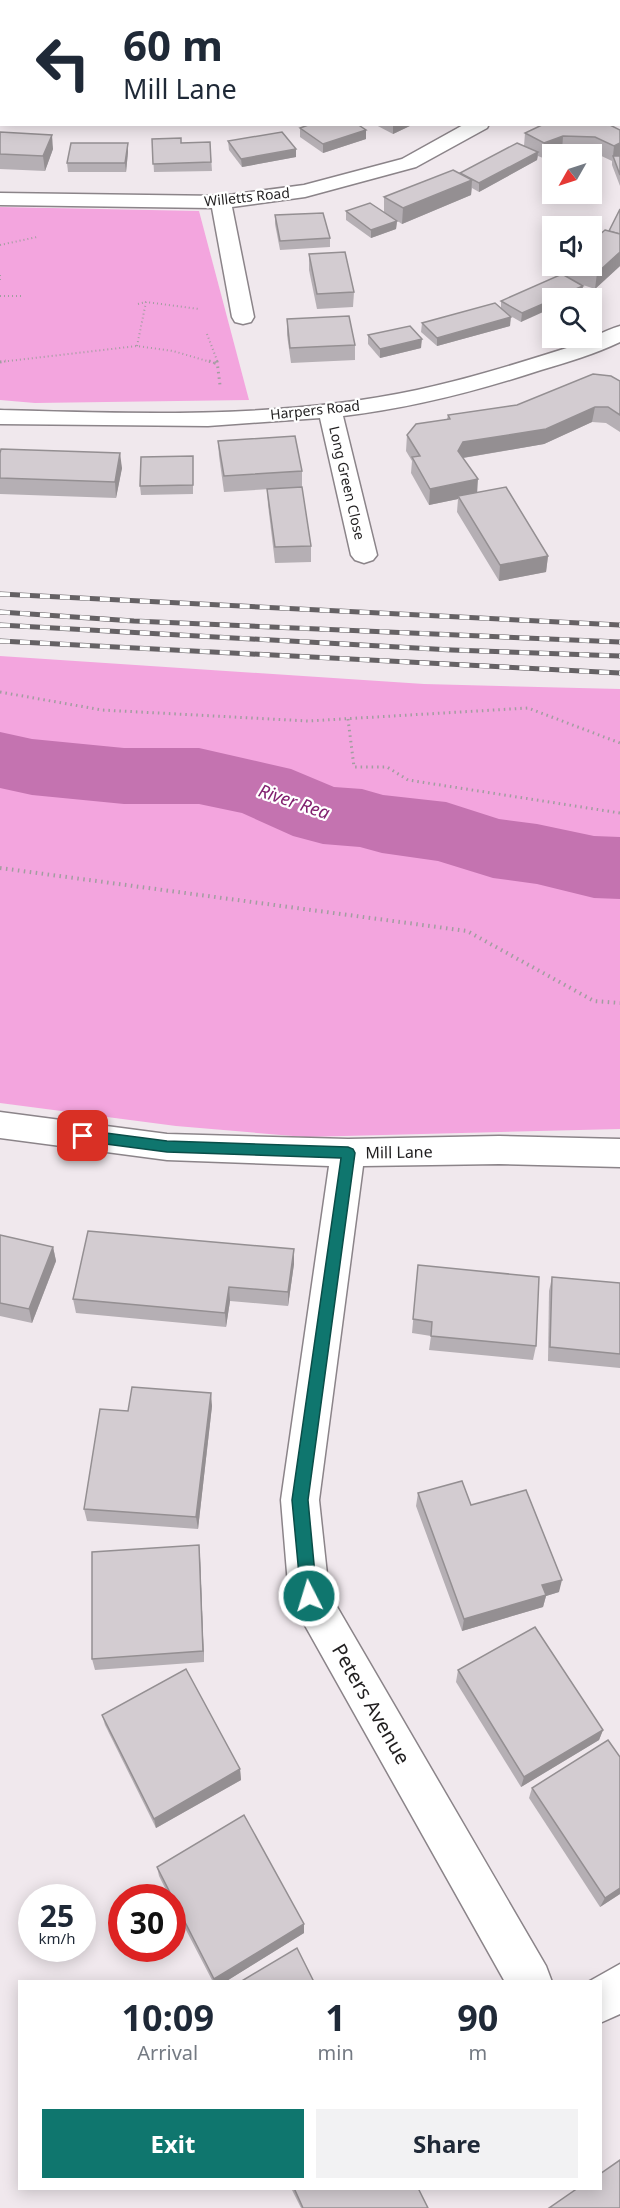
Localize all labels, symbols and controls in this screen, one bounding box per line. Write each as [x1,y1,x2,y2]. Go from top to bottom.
text: 60 m [123,16,223,73]
icon: left [24,24,102,102]
text: Mill Lane [123,70,237,107]
north arrow [542,144,602,204]
map controls [542,144,602,348]
street label: Willetts Road [203,183,291,210]
button: sound [542,216,602,276]
button: search [542,288,602,348]
street label: Harpers Road [269,395,361,424]
street label: Long Green Close [325,424,370,542]
water label: River Rea [256,778,333,824]
pin [57,1110,108,1161]
icon: arrive [66,1119,99,1152]
street label: Mill Lane [365,1140,433,1164]
position arrow [277,1564,341,1628]
street label: Peters Avenue [326,1638,417,1769]
speed limit sign: 30 [108,1884,186,1962]
text: 25 [40,1895,74,1936]
text: km/h [39,1928,75,1948]
text: 10:09 [122,1993,214,2042]
text: 1 [325,1993,346,2042]
text: 90 [457,1993,498,2042]
text: Arrival [137,2039,198,2066]
text: min [318,2039,354,2066]
text: m [469,2039,487,2066]
button: Exit [42,2109,304,2178]
button: Share [316,2109,578,2178]

